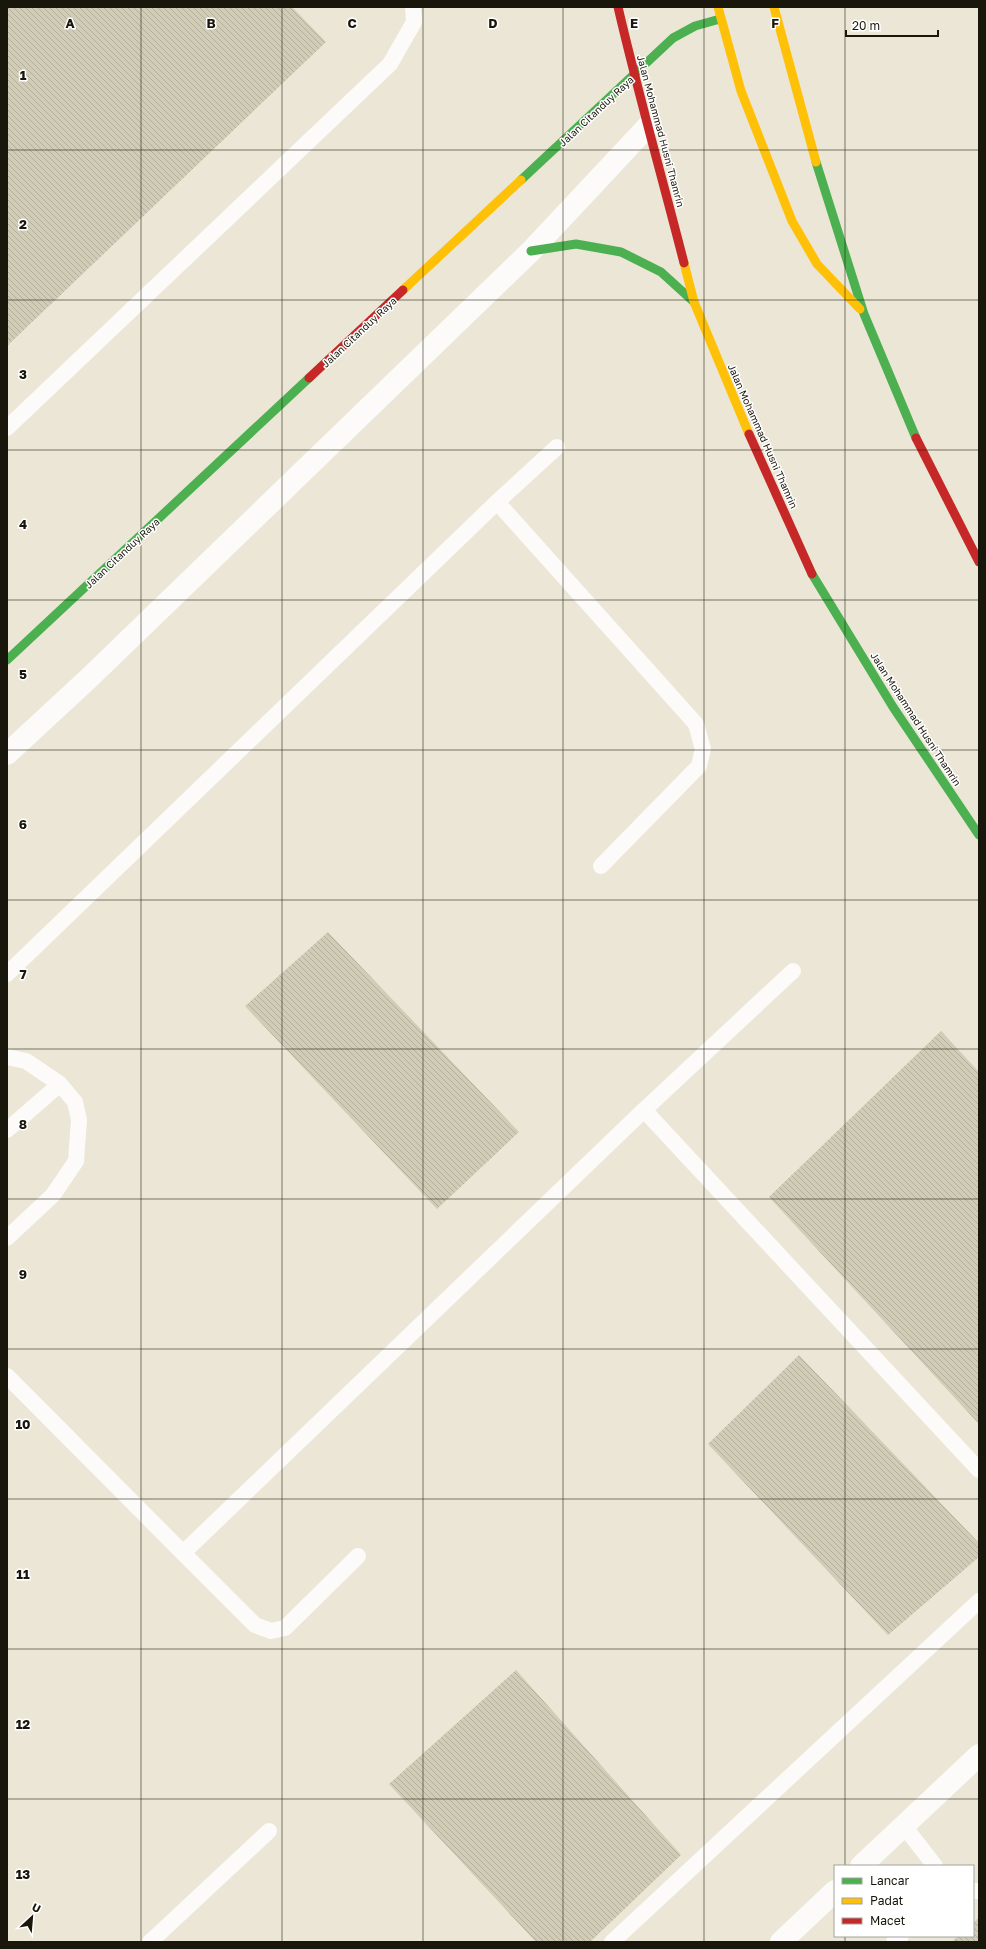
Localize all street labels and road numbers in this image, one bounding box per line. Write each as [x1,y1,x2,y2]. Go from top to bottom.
street label: Jalan Mohammad Husni Thamrin [635,54,687,208]
street label: Jalan Citanduy Raya [556,73,636,149]
street label: Jalan Citanduy Raya [319,294,399,370]
street label: Jalan Mohammad Husni Thamrin [726,362,800,510]
street label: Jalan Citanduy Raya [82,515,162,591]
street label: Jalan Mohammad Husni Thamrin [868,650,964,788]

